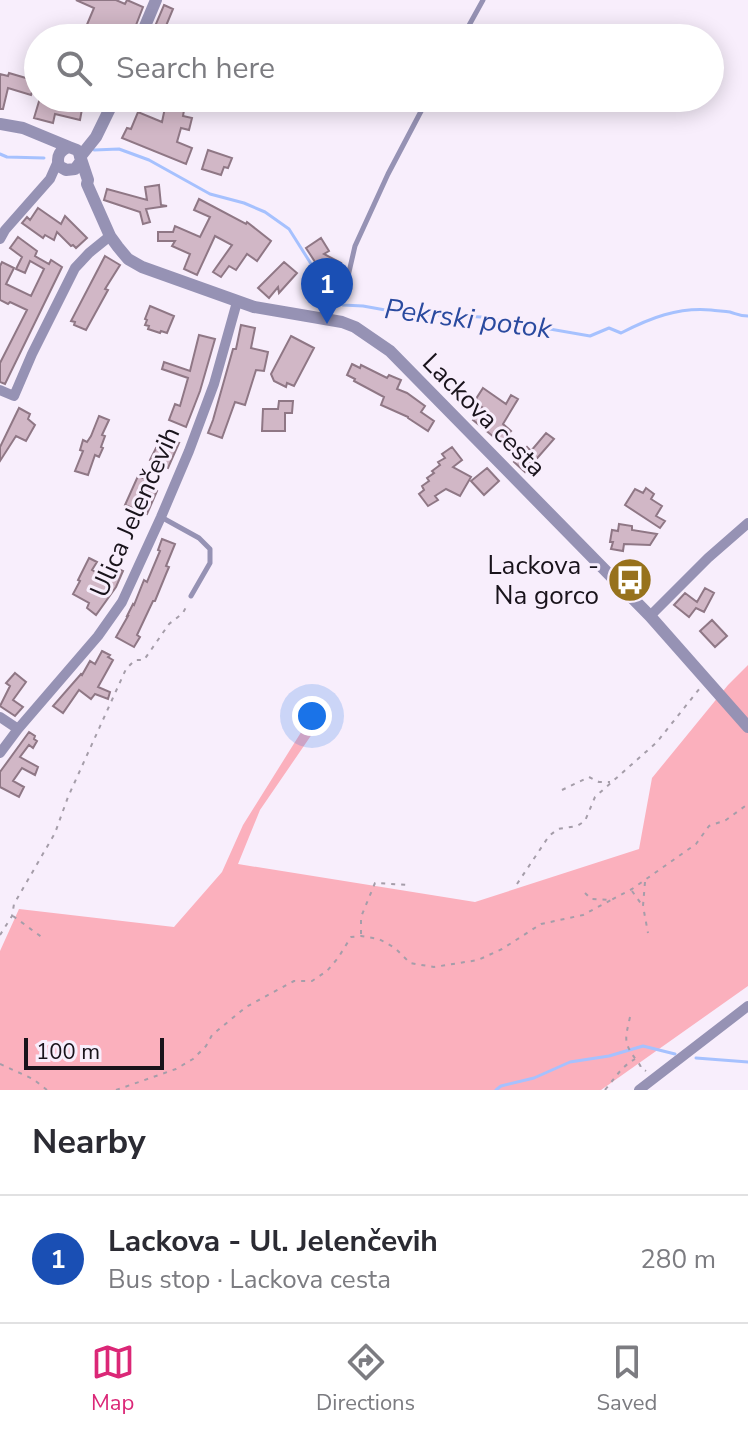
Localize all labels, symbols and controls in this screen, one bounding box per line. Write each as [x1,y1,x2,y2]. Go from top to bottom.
search box [24,24,724,112]
icon: search [52,46,96,90]
text: Search here [116,48,275,89]
pin: 1 [301,258,353,324]
water label: Pekrski potok [382,290,555,348]
street label: Lackova cesta [415,346,553,484]
street label: Ulica Jelenčevih [82,421,188,603]
place label: Lackova - Na gorco [488,548,599,613]
bus stop icon: Lackova - Na gorco [606,556,654,604]
your location [292,696,332,736]
scale bar [24,1034,164,1070]
text: 100 m [36,1037,100,1067]
text: Nearby [32,1119,146,1165]
text: Lackova - Ul. Jelenčevih [108,1221,438,1262]
text: 1 [50,1242,66,1277]
text: 280 m [640,1242,716,1277]
text: Bus stop · Lackova cesta [108,1262,391,1297]
tab: Map [91,1340,135,1418]
tab: Directions [316,1340,415,1418]
tab: Saved [597,1340,657,1418]

